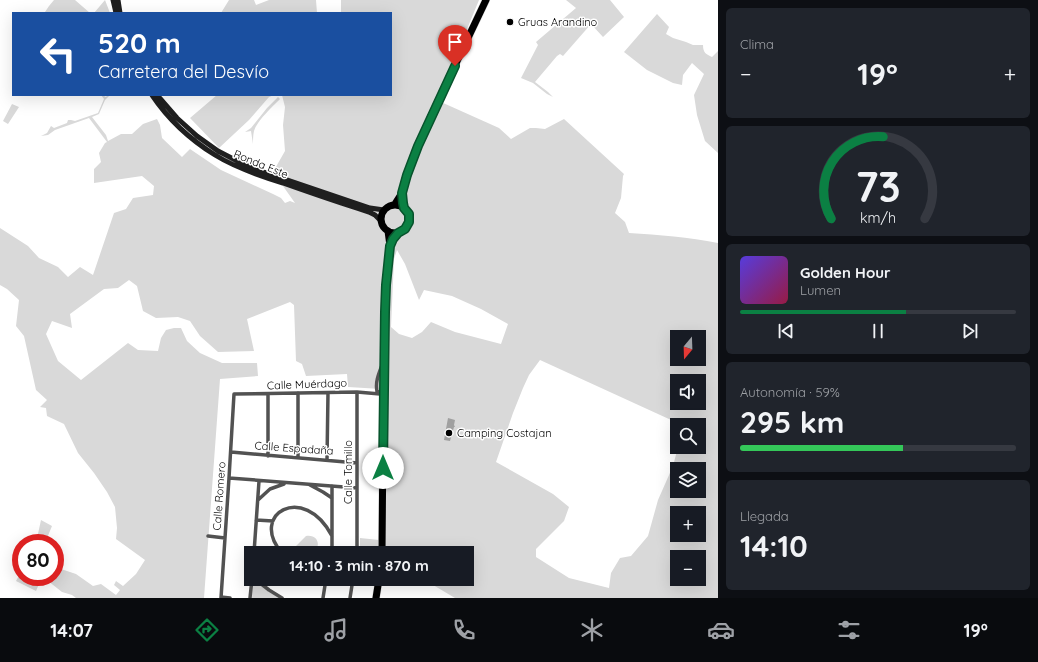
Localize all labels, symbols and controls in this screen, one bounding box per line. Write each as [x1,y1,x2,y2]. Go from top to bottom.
place label: Gruas Arandino [518,15,598,29]
marker: Gruas Arandino [505,17,515,27]
text: 520 m [98,25,181,60]
pin [438,25,472,66]
icon: left [32,28,84,80]
icon: arrive [444,31,466,53]
text: Clima [740,36,774,52]
text: 19° [857,55,898,93]
text: Carretera del Desvío [98,60,269,83]
text: − [740,60,751,88]
text: + [1004,60,1016,88]
street label: Ronda Este [232,147,290,181]
text: 73 [855,160,901,212]
text: km/h [860,209,896,227]
text: Golden Hour [800,263,891,282]
text: Lumen [800,282,841,298]
icon: previous [775,320,797,342]
icon: pause [867,320,889,342]
icon: next [959,320,981,342]
north arrow [670,330,706,366]
map controls [670,330,706,586]
button: sound [670,374,706,410]
street label: Calle Muérdago [267,376,348,392]
text: Autonomía · 59% [740,384,840,400]
text: 295 km [740,403,845,441]
button: search [670,418,706,454]
place label: Camping Costajan [457,426,552,440]
marker: Camping Costajan [444,428,454,438]
street label: Calle Espadaña [254,438,334,458]
street label: Calle Tomillo [341,440,355,504]
position arrow [362,447,404,489]
street label: Calle Romero [210,461,228,531]
button: layers [670,462,706,498]
button: + [670,506,706,542]
text: Llegada [740,508,789,524]
text: 14:10 [740,527,808,565]
speed limit sign: 80 [12,534,64,586]
button: − [670,550,706,586]
text: 14:10 · 3 min · 870 m [289,556,429,575]
icon: directions [193,616,221,644]
icon: music [322,616,350,644]
icon: phone [450,616,478,644]
icon: climate [578,616,606,644]
icon: car [707,616,735,644]
icon: filters [835,616,863,644]
text: 14:07 [50,619,93,642]
text: 19° [963,619,988,642]

